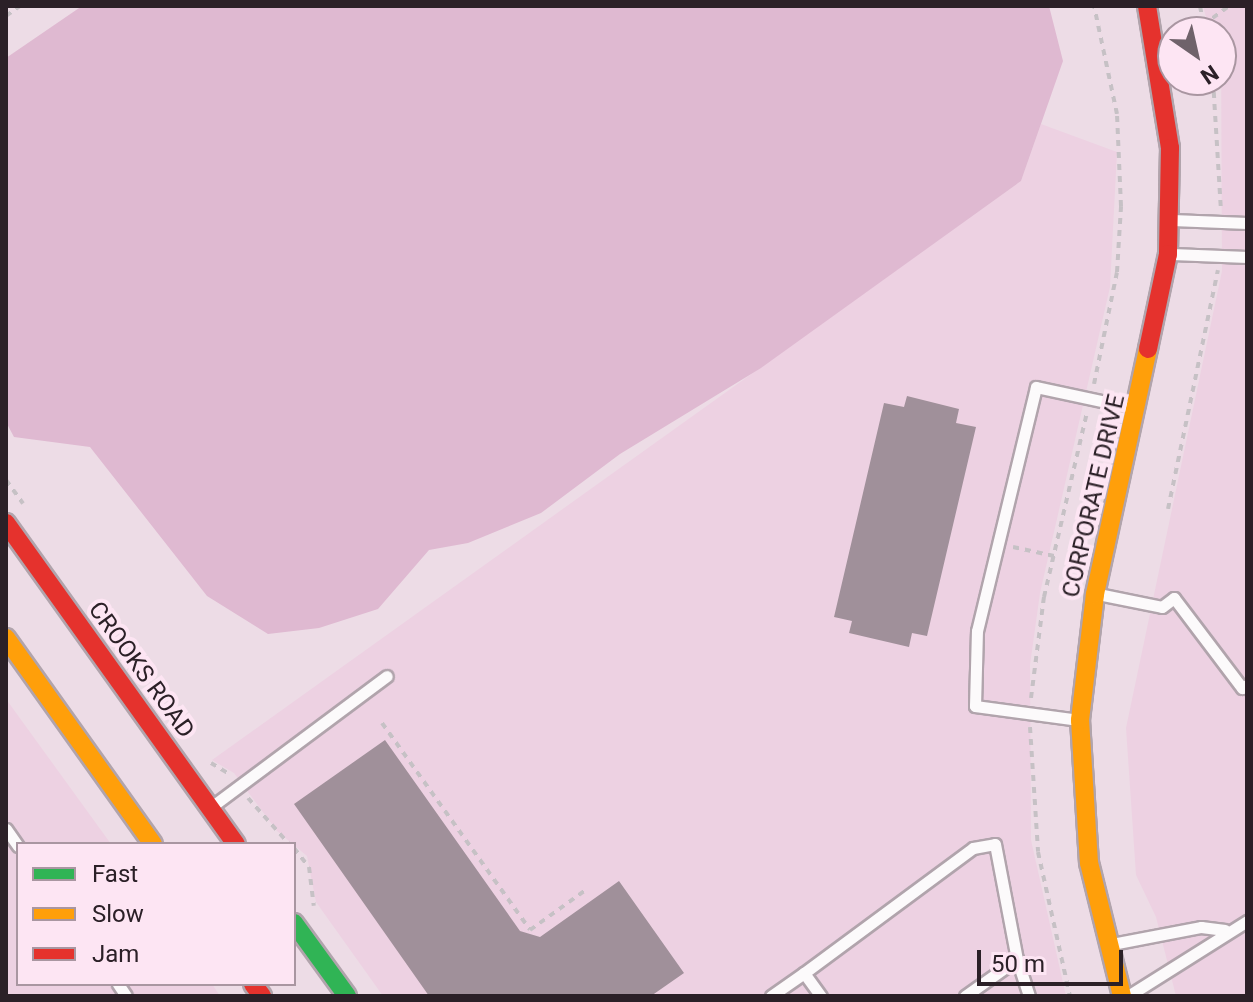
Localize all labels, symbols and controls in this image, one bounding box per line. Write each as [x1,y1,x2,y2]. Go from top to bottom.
north arrow [1157,16,1237,96]
text: N [1196,60,1223,89]
street label: CORPORATE DRIVE [1057,392,1131,600]
street label: CROOKS ROAD [82,596,200,744]
legend [16,842,296,986]
text: Fast [92,860,138,888]
text: Slow [92,900,144,928]
scale bar [981,934,1127,984]
text: Jam [92,940,139,968]
text: 50 m [991,950,1045,978]

